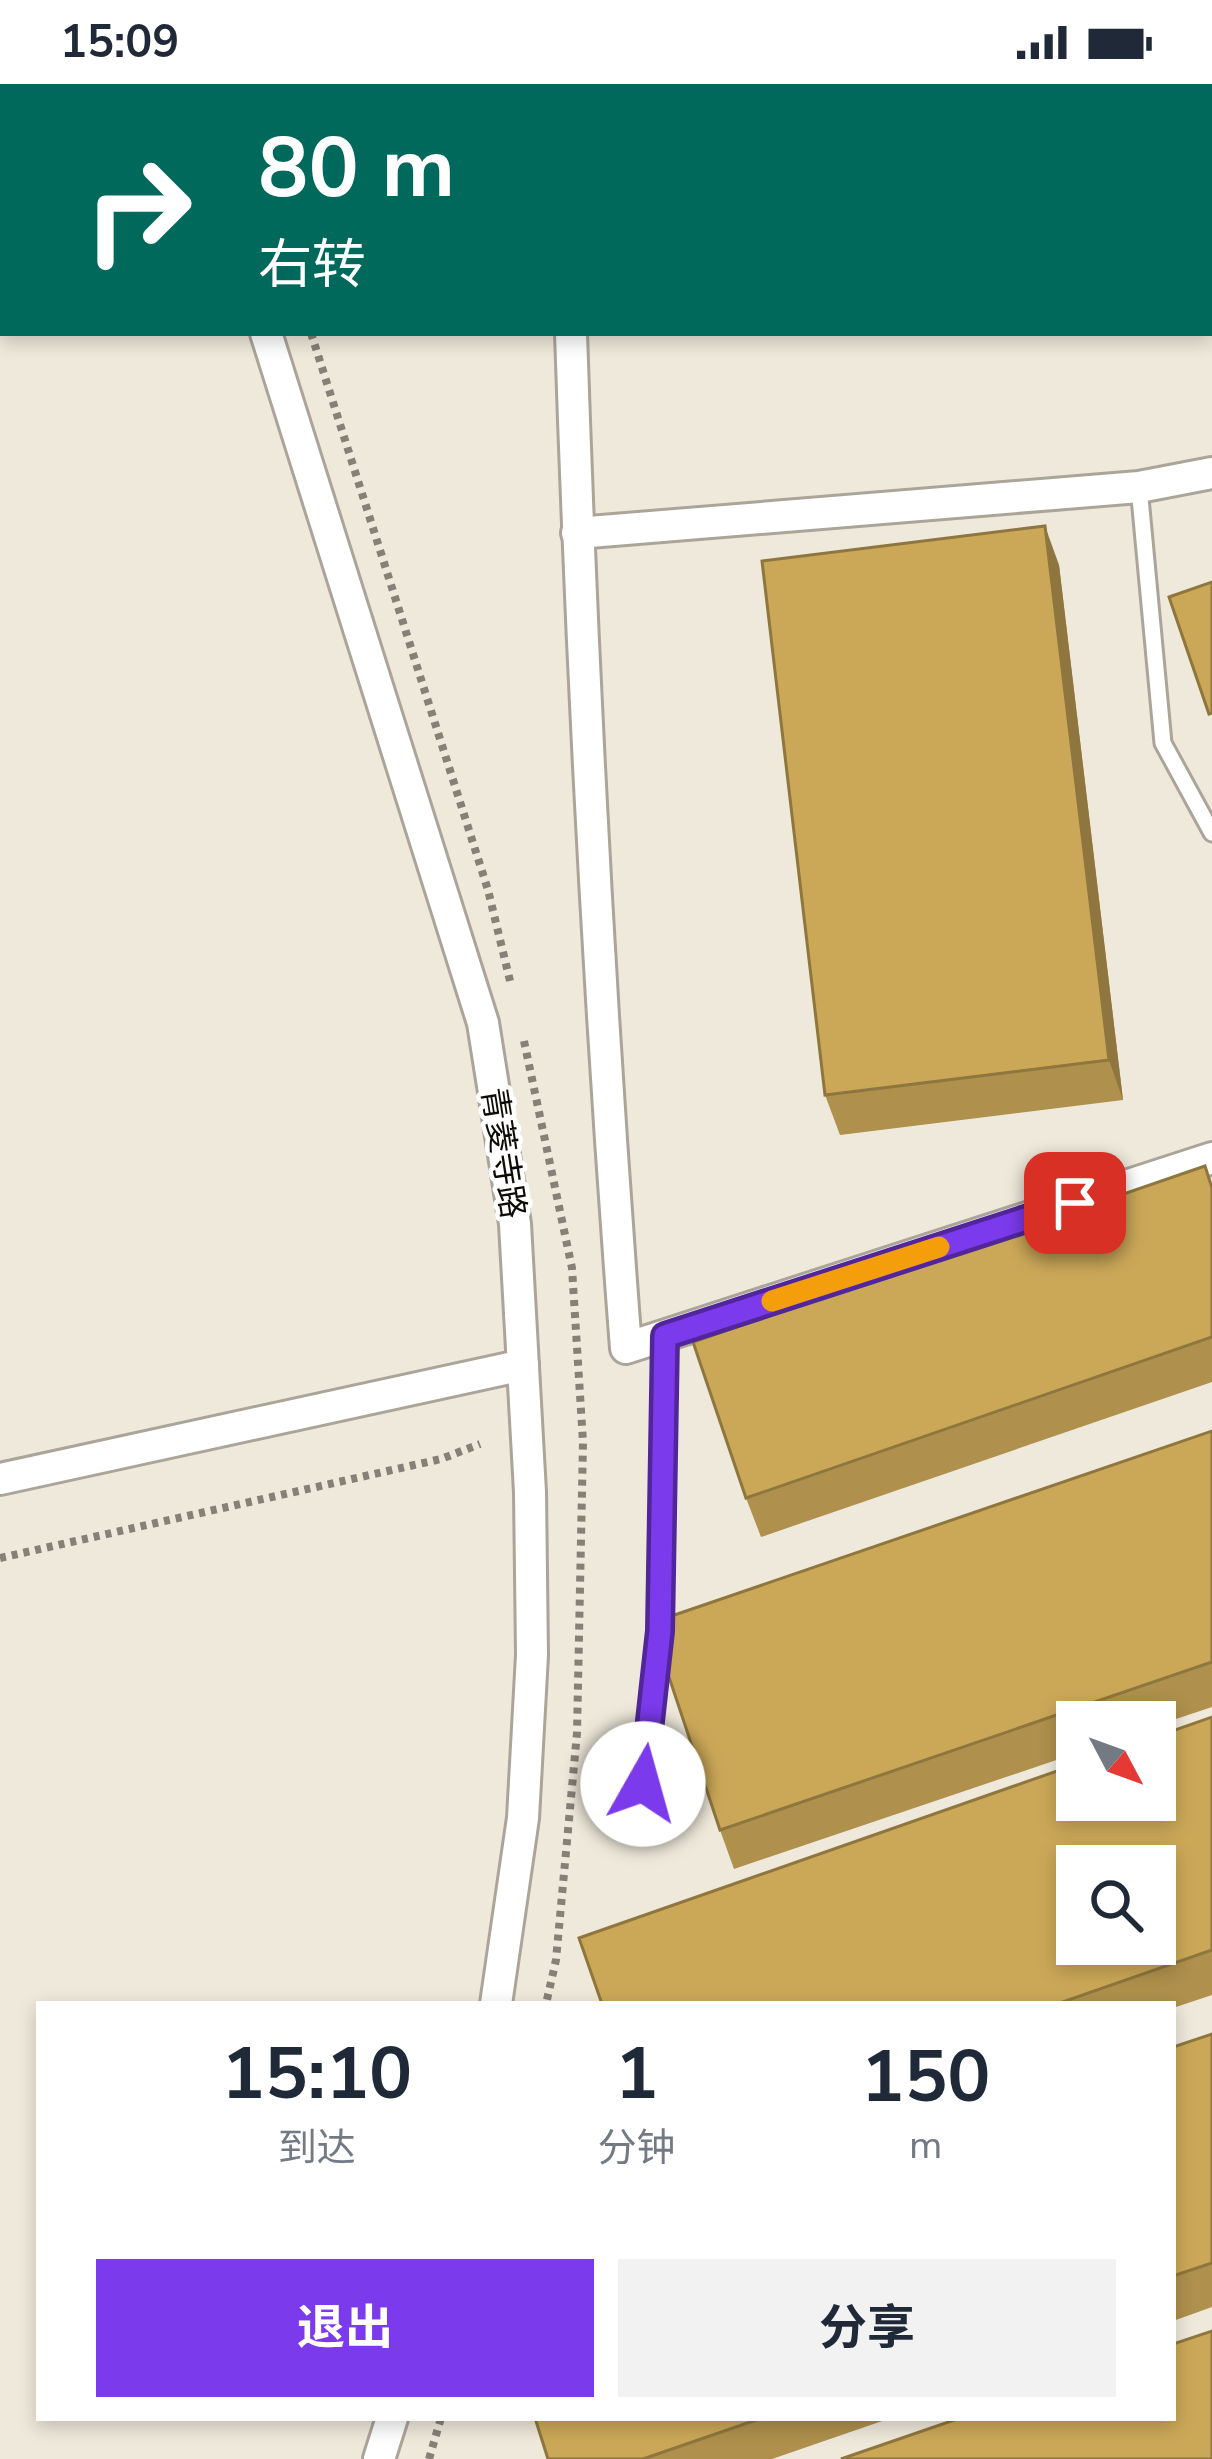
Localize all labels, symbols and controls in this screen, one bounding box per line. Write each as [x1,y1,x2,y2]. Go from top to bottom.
text: 15:09 [60,12,179,73]
text: 80 m [258,111,455,226]
icon: right [60,132,216,288]
text: 右转 [258,228,366,302]
street label: 青菱寺路 [470,1084,536,1222]
pin [1024,1152,1126,1254]
icon: arrive [1042,1170,1108,1236]
north arrow [1056,1701,1176,1821]
map controls [1056,1701,1176,1965]
position arrow [580,1721,706,1847]
button: search [1056,1845,1176,1965]
text: 15:10 [221,2025,412,2123]
text: 1 [615,2025,658,2123]
text: 150 [861,2028,991,2126]
text: m [909,2119,942,2172]
text: 到达 [278,2122,356,2175]
text: 分钟 [598,2122,676,2175]
button: 退出 [96,2259,594,2397]
button: 分享 [618,2259,1116,2397]

